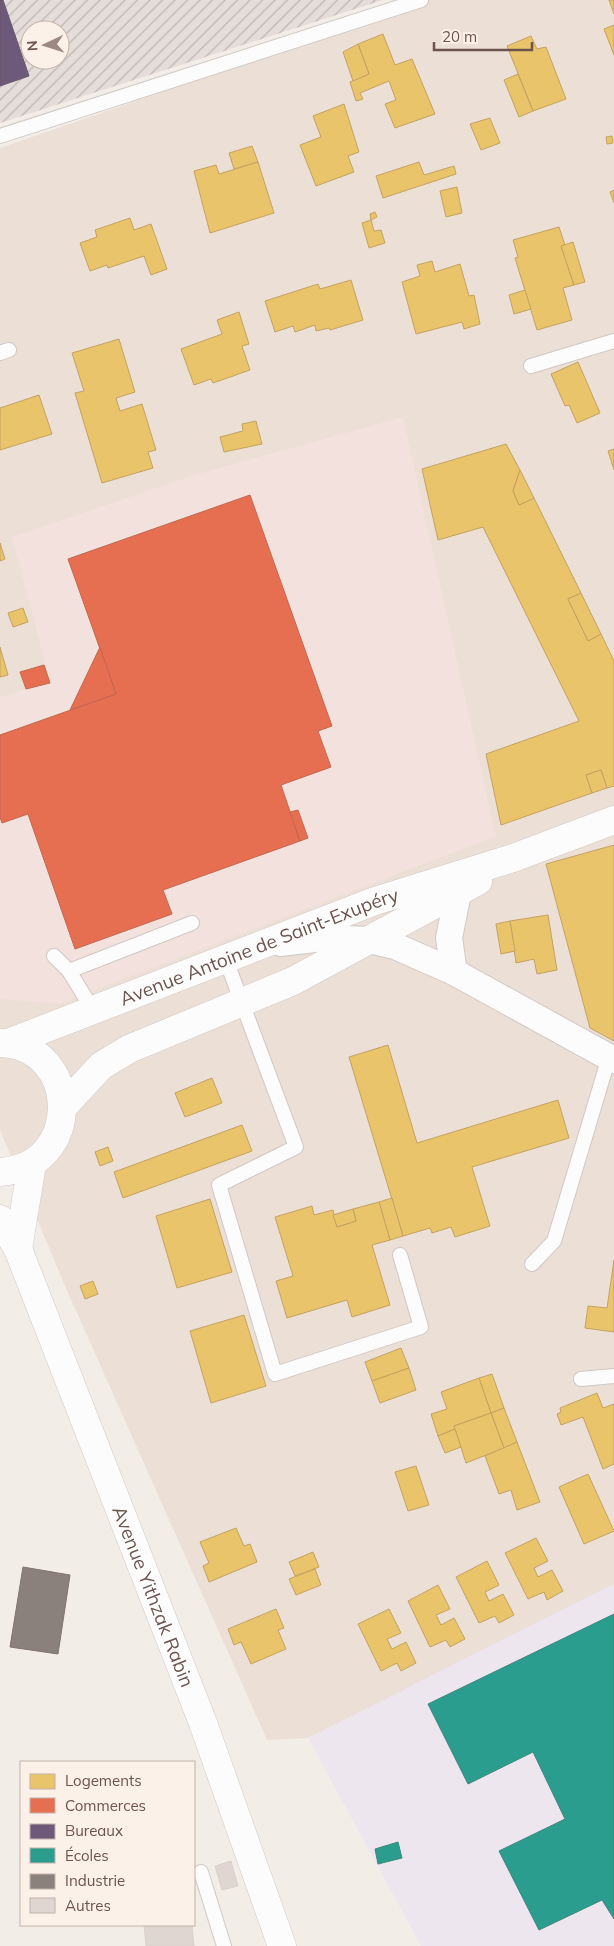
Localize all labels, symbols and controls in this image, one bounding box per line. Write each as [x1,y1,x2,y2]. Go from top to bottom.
north arrow [20,20,70,70]
scale bar [434,20,532,52]
text: 20 m [442,27,477,46]
text: N [23,40,41,52]
street label: Avenue Antoine de Saint-Exupéry [116,882,401,1011]
street label: Avenue Yithzak Rabin [107,1502,200,1691]
legend [20,1761,195,1926]
text: Logements [65,1771,142,1790]
text: Commerces [65,1796,146,1815]
text: Bureaux [65,1821,123,1840]
text: Écoles [65,1846,109,1865]
text: Industrie [65,1871,125,1890]
text: Autres [65,1896,111,1915]

